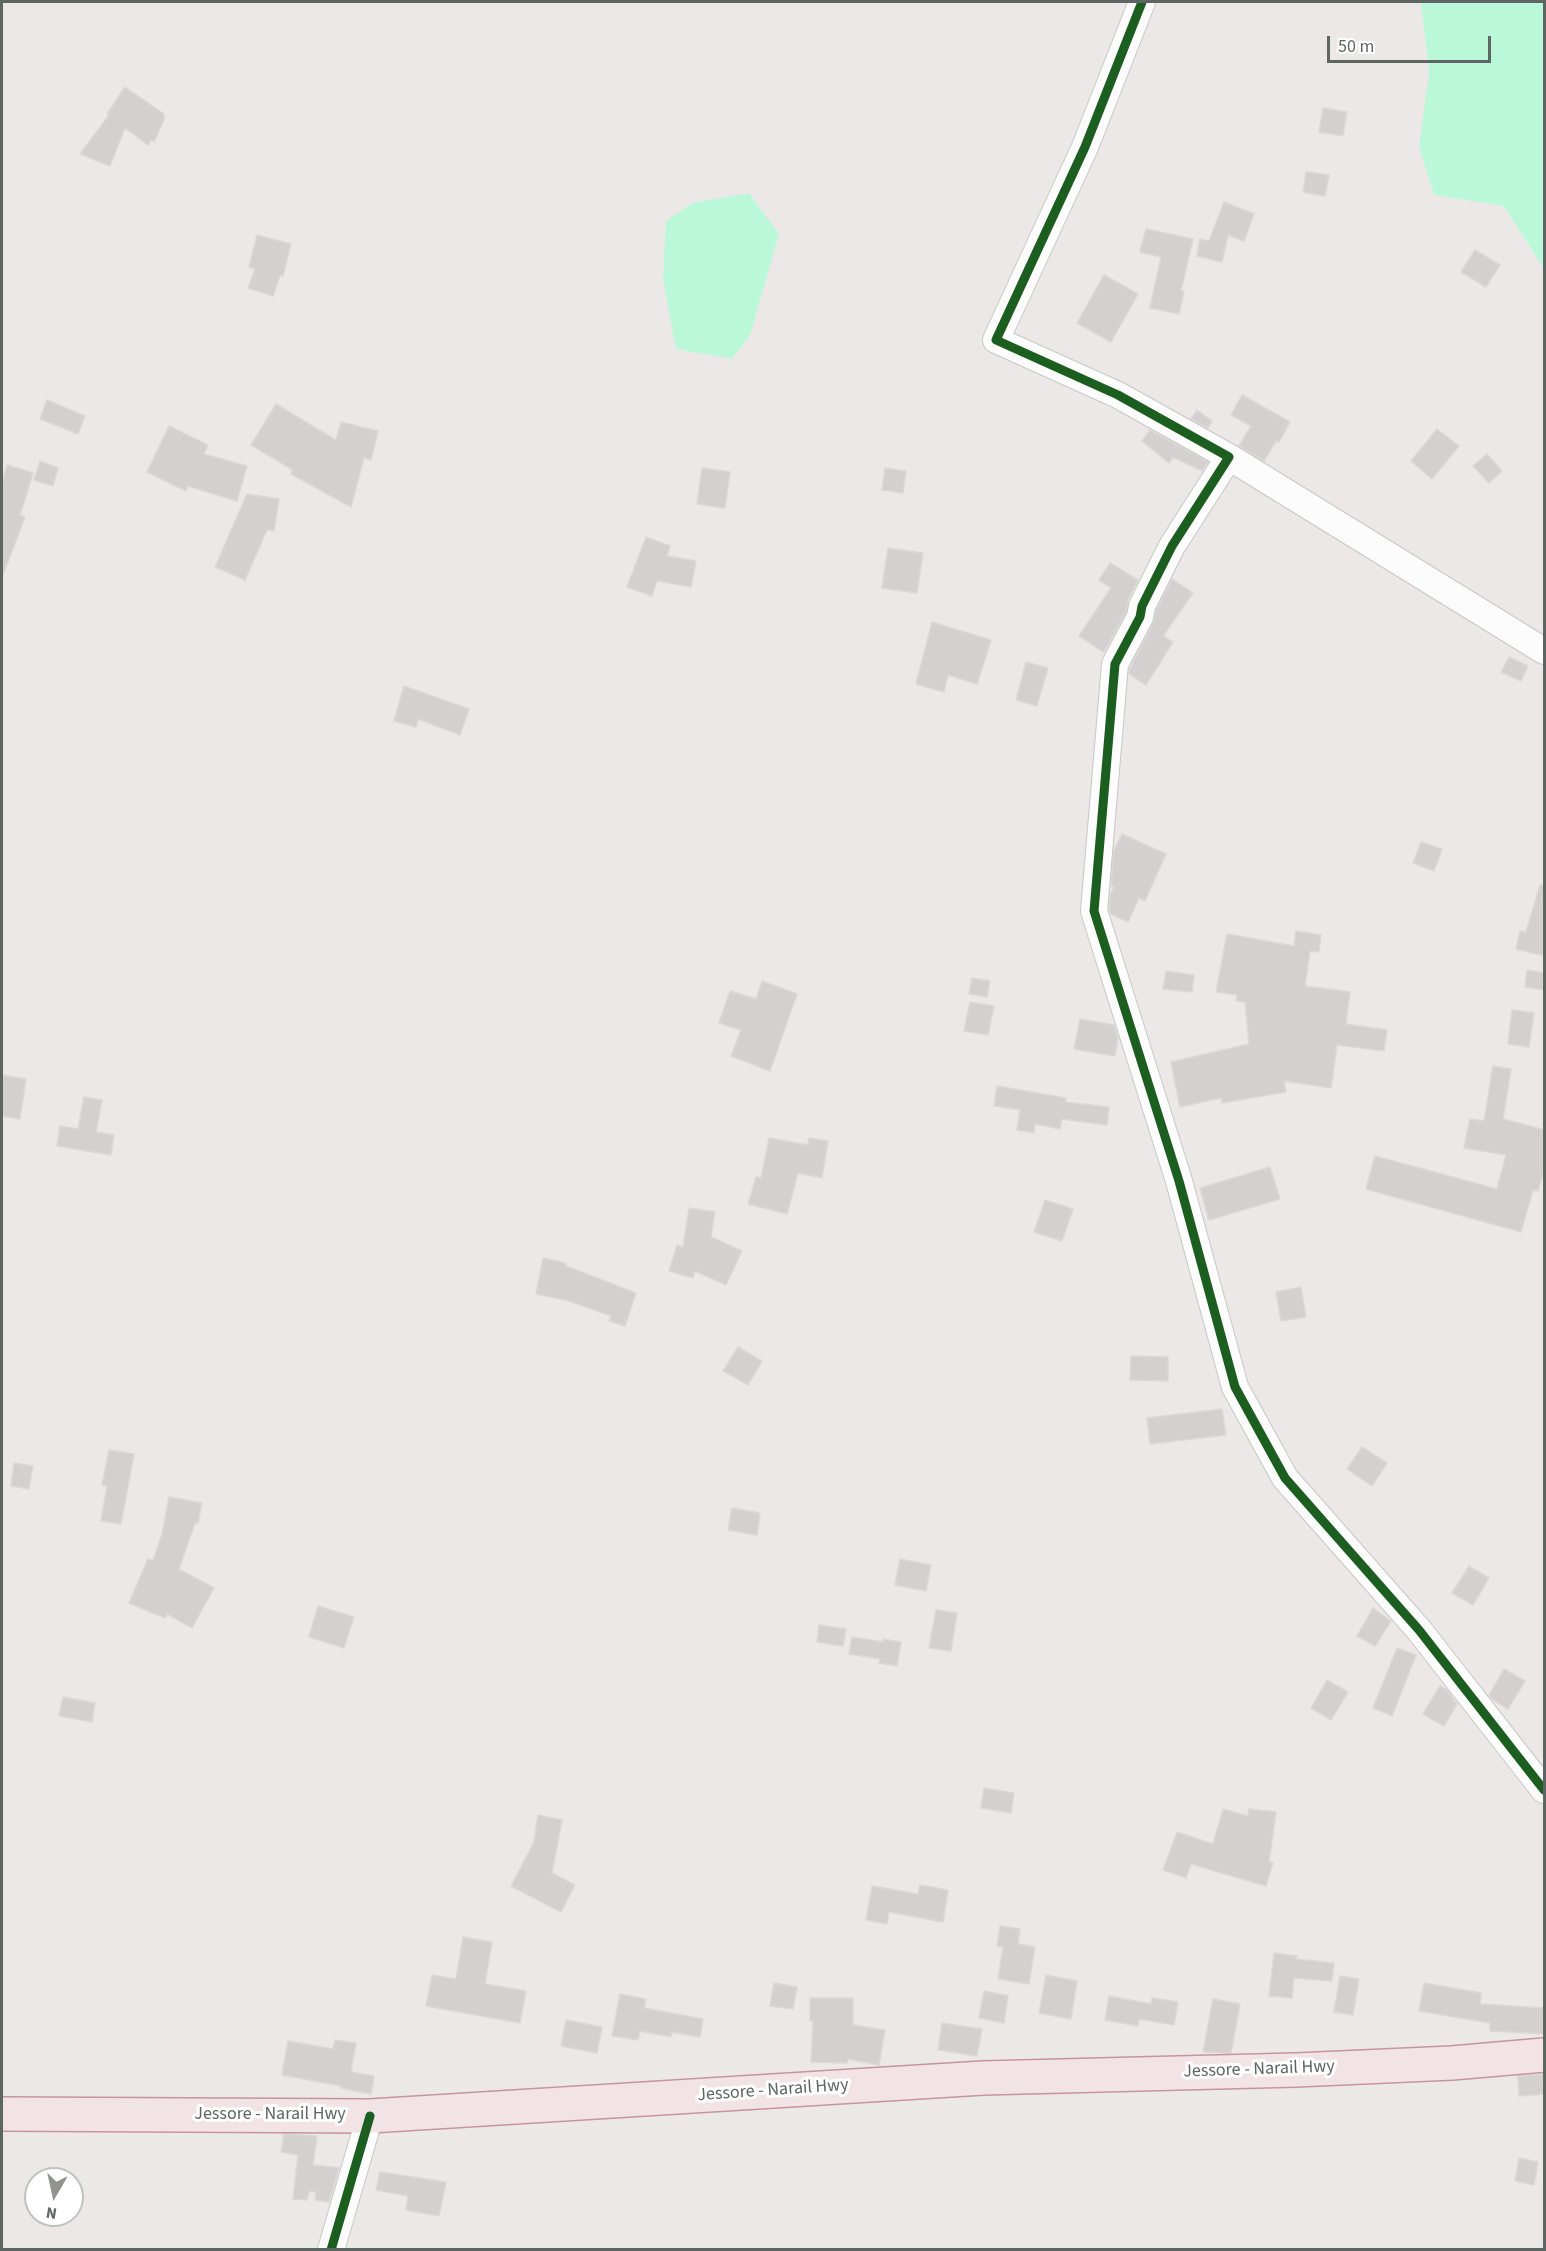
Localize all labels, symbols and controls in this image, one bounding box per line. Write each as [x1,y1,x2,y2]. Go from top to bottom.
scale bar [1330,24,1494,62]
text: 50 m [1338,34,1374,59]
street label: Jessore - Narail Hwy [1183,2057,1335,2083]
street label: Jessore - Narail Hwy [697,2075,849,2107]
street label: Jessore - Narail Hwy [194,2104,346,2126]
north arrow [24,2167,84,2227]
text: N [45,2201,58,2225]

